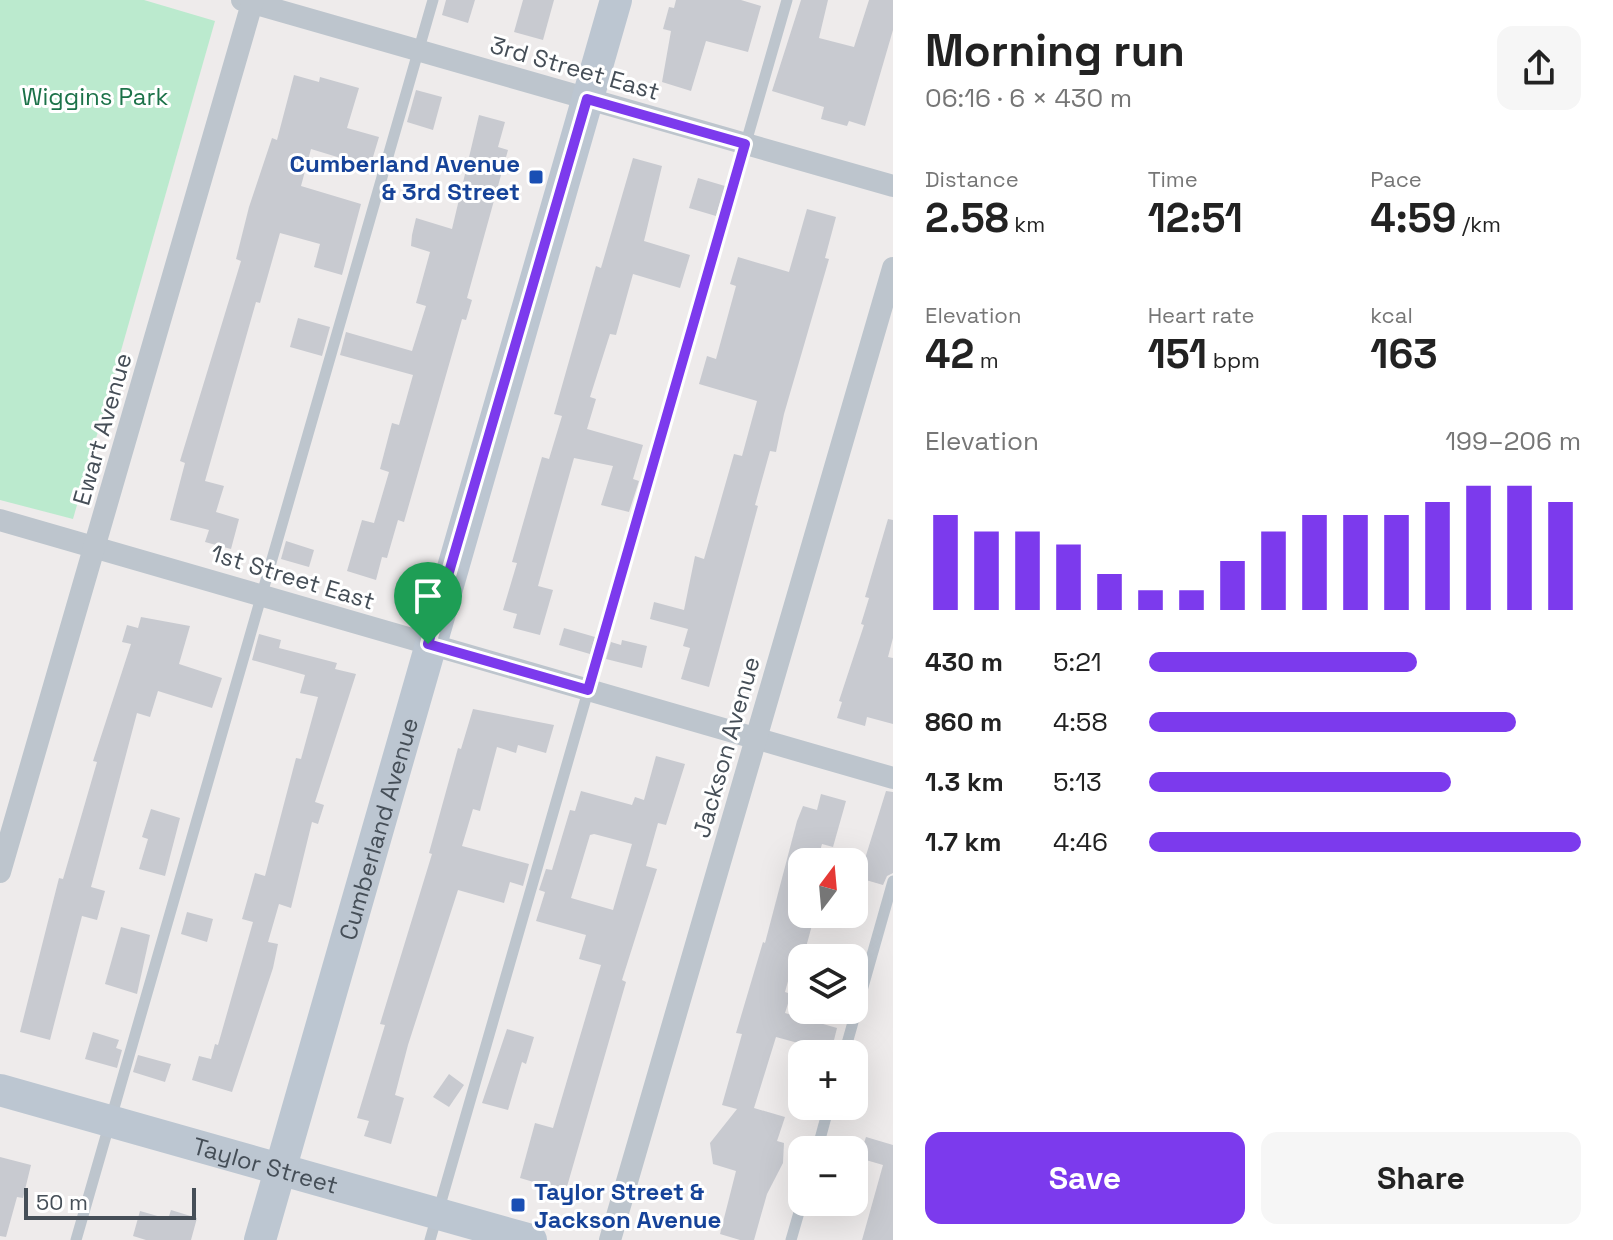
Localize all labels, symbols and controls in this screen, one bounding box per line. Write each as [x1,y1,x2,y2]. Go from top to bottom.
text: Morning run [925,23,1185,79]
button: share [1497,26,1581,110]
street label: 3rd Street East [487,29,663,107]
park label: Wiggins Park [21,81,169,112]
text: 06:16 · 6 × 430 m [925,81,1132,115]
place label: Cumberland Avenue & 3rd Street [290,148,520,207]
text: Distance [925,165,1019,193]
text: Time [1148,165,1198,193]
text: Pace [1370,165,1422,193]
marker: Cumberland Avenue & 3rd Street [527,168,545,186]
text: 2.58 [925,193,1009,244]
text: 12:51 [1148,193,1243,244]
text: 4:59 [1370,193,1456,244]
text: km [1009,210,1045,238]
text: /km [1456,210,1501,238]
text: Elevation [925,301,1021,329]
text: Heart rate [1148,301,1254,329]
text: kcal [1370,301,1413,329]
text: 42 [925,329,974,380]
text: 151 [1148,329,1207,380]
text: 163 [1370,329,1437,380]
text: m [974,346,999,374]
text: bpm [1207,346,1260,374]
street label: Ewart Avenue [65,349,139,509]
text: Elevation [925,424,1039,458]
text: 199–206 m [1445,424,1581,458]
street label: 1st Street East [207,537,379,617]
pin [394,562,462,644]
icon: arrive [406,574,450,618]
text: 430 m [925,645,1003,679]
text: 5:21 [1053,645,1102,679]
street label: Jackson Avenue [685,653,767,841]
text: 860 m [925,705,1002,739]
text: 4:58 [1053,705,1108,739]
street label: Cumberland Avenue [331,714,425,943]
text: 1.3 km [925,765,1004,799]
text: 5:13 [1053,765,1102,799]
text: 1.7 km [925,825,1002,859]
text: 4:46 [1053,825,1108,859]
north arrow [788,848,868,928]
map controls [788,848,868,1216]
button: layers [788,944,868,1024]
button: + [788,1040,868,1120]
street label: Taylor Street [189,1130,342,1200]
button: Save [925,1132,1245,1224]
button: Share [1261,1132,1581,1224]
button: − [788,1136,868,1216]
place label: Taylor Street & Jackson Avenue [534,1176,721,1235]
scale bar [24,1184,196,1220]
text: 50 m [36,1188,88,1216]
marker: Taylor Street & Jackson Avenue [509,1196,527,1214]

